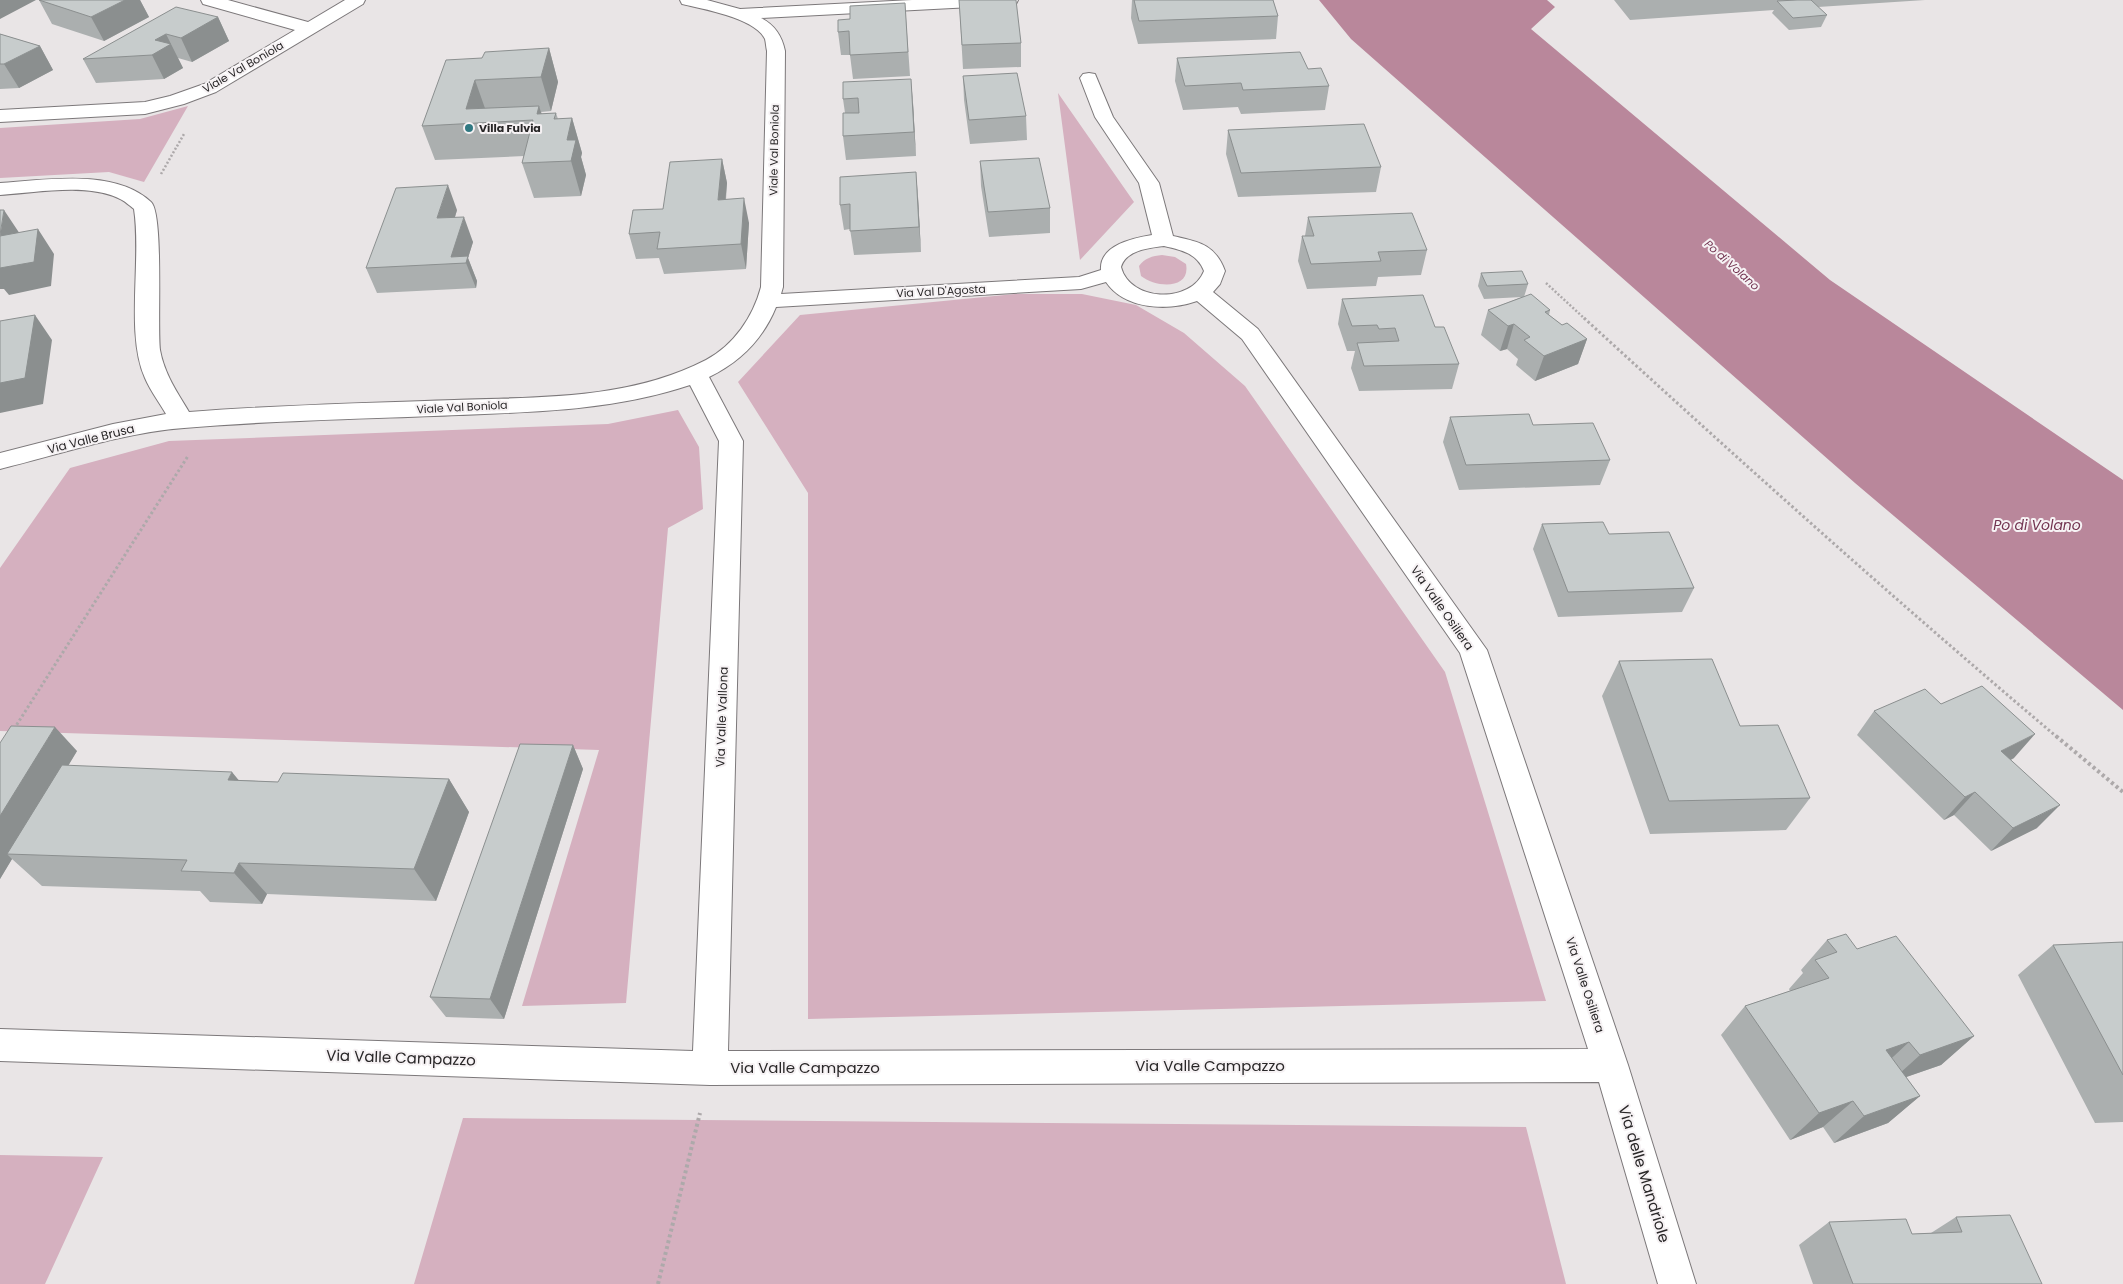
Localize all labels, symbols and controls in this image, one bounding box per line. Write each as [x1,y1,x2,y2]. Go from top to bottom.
street label: Viale Val Boniola [199,37,287,97]
street label: Viale Val Boniola [765,104,783,196]
place label: Villa Fulvia [479,120,541,136]
marker: Villa Fulvia [463,122,475,134]
water label: Po di Volano [1701,236,1763,294]
street label: Via Val D'Agosta [896,281,986,301]
street label: Viale Val Boniola [416,397,508,417]
street label: Via Valle Brusa [46,419,136,458]
water label: Po di Volano [1993,515,2081,535]
street label: Via Valle Osiliera [1407,562,1478,653]
street label: Via Valle Vallona [711,666,732,768]
street label: Via Valle Osiliera [1562,935,1609,1035]
street label: Via Valle Campazzo [326,1044,476,1071]
street label: Via Valle Campazzo [1135,1055,1285,1076]
street label: Via Valle Campazzo [730,1057,880,1078]
street label: Via delle Mandriole [1614,1103,1675,1245]

